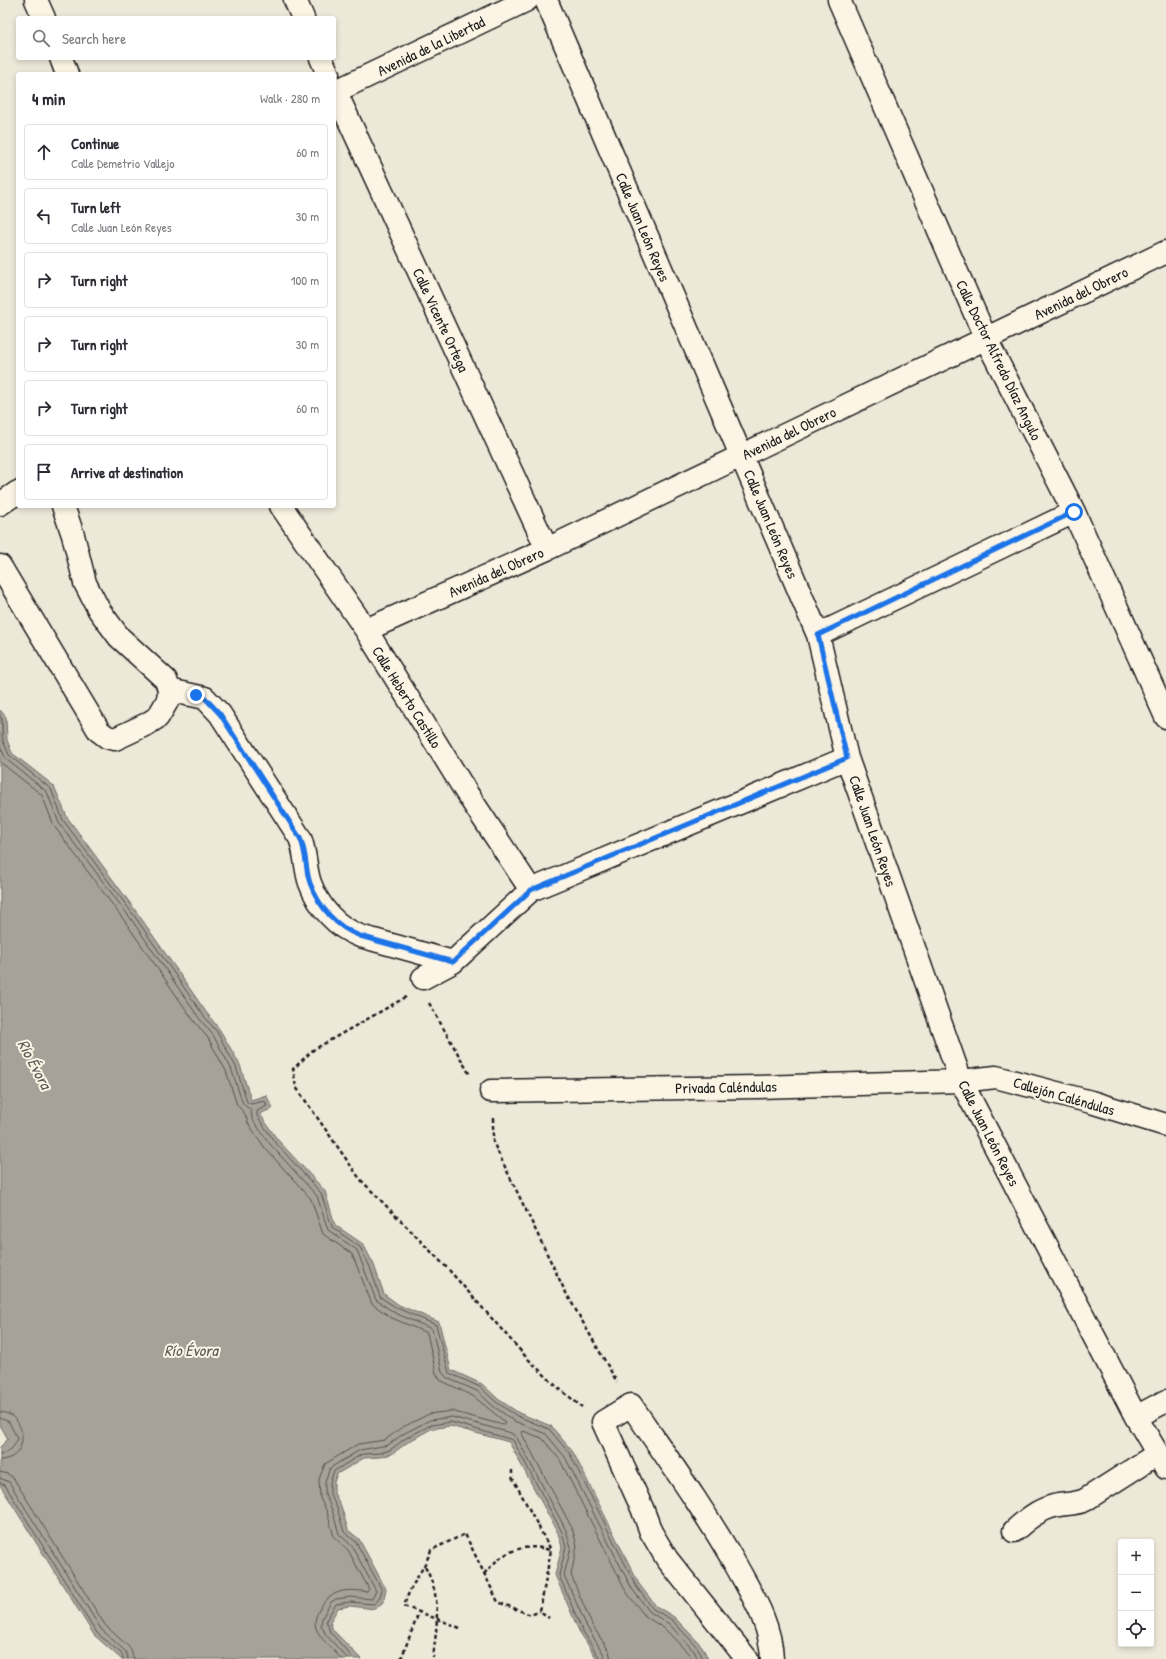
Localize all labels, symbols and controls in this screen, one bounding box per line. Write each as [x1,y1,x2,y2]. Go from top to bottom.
street label: Avenida de la Libertad [374,11,488,81]
search box [16,16,336,60]
icon: search [30,27,52,49]
text: Search here [62,28,126,49]
text: 4 min [32,87,65,110]
text: Walk · 280 m [260,89,320,107]
text: Continue [71,133,119,154]
icon: ahead [33,141,55,163]
text: 60 m [296,143,319,161]
text: Calle Demetrio Vallejo [71,154,174,172]
street label: Calle Juan León Reyes [611,169,675,285]
text: Turn left [71,197,121,218]
icon: left [33,205,55,227]
text: 30 m [296,207,319,225]
text: Calle Juan León Reyes [71,218,172,236]
street label: Avenida del Obrero [1031,261,1131,325]
street label: Calle Vicente Ortega [408,264,474,376]
icon: right [33,269,55,291]
text: Turn right [71,270,127,291]
text: 100 m [291,271,319,289]
street label: Calle Doctor Alfredo Díaz Angulo [951,276,1047,444]
icon: right [33,333,55,355]
text: Turn right [71,334,127,355]
text: 30 m [296,335,319,353]
icon: right [33,397,55,419]
text: Turn right [71,398,127,419]
text: 60 m [296,399,319,417]
street label: Avenida del Obrero [739,401,839,465]
icon: arrive [33,461,55,483]
text: Arrive at destination [71,462,183,483]
street label: Calle Juan León Reyes [739,466,803,582]
route start [1065,503,1083,521]
street label: Avenida del Obrero [445,542,547,602]
street label: Calle Heberto Castillo [367,642,447,752]
route end [187,686,205,704]
street label: Calle Juan León Reyes [844,773,902,890]
water label: Río Évora [13,1035,58,1094]
street label: Callejón Caléndulas [1011,1071,1117,1121]
street label: Privada Caléndulas [675,1076,777,1098]
street label: Calle Juan León Reyes [953,1076,1025,1190]
water label: Río Évora [164,1339,219,1361]
map controls [1118,1539,1154,1647]
button: + [1118,1539,1154,1575]
button: − [1118,1575,1154,1611]
button: locate [1118,1611,1154,1647]

